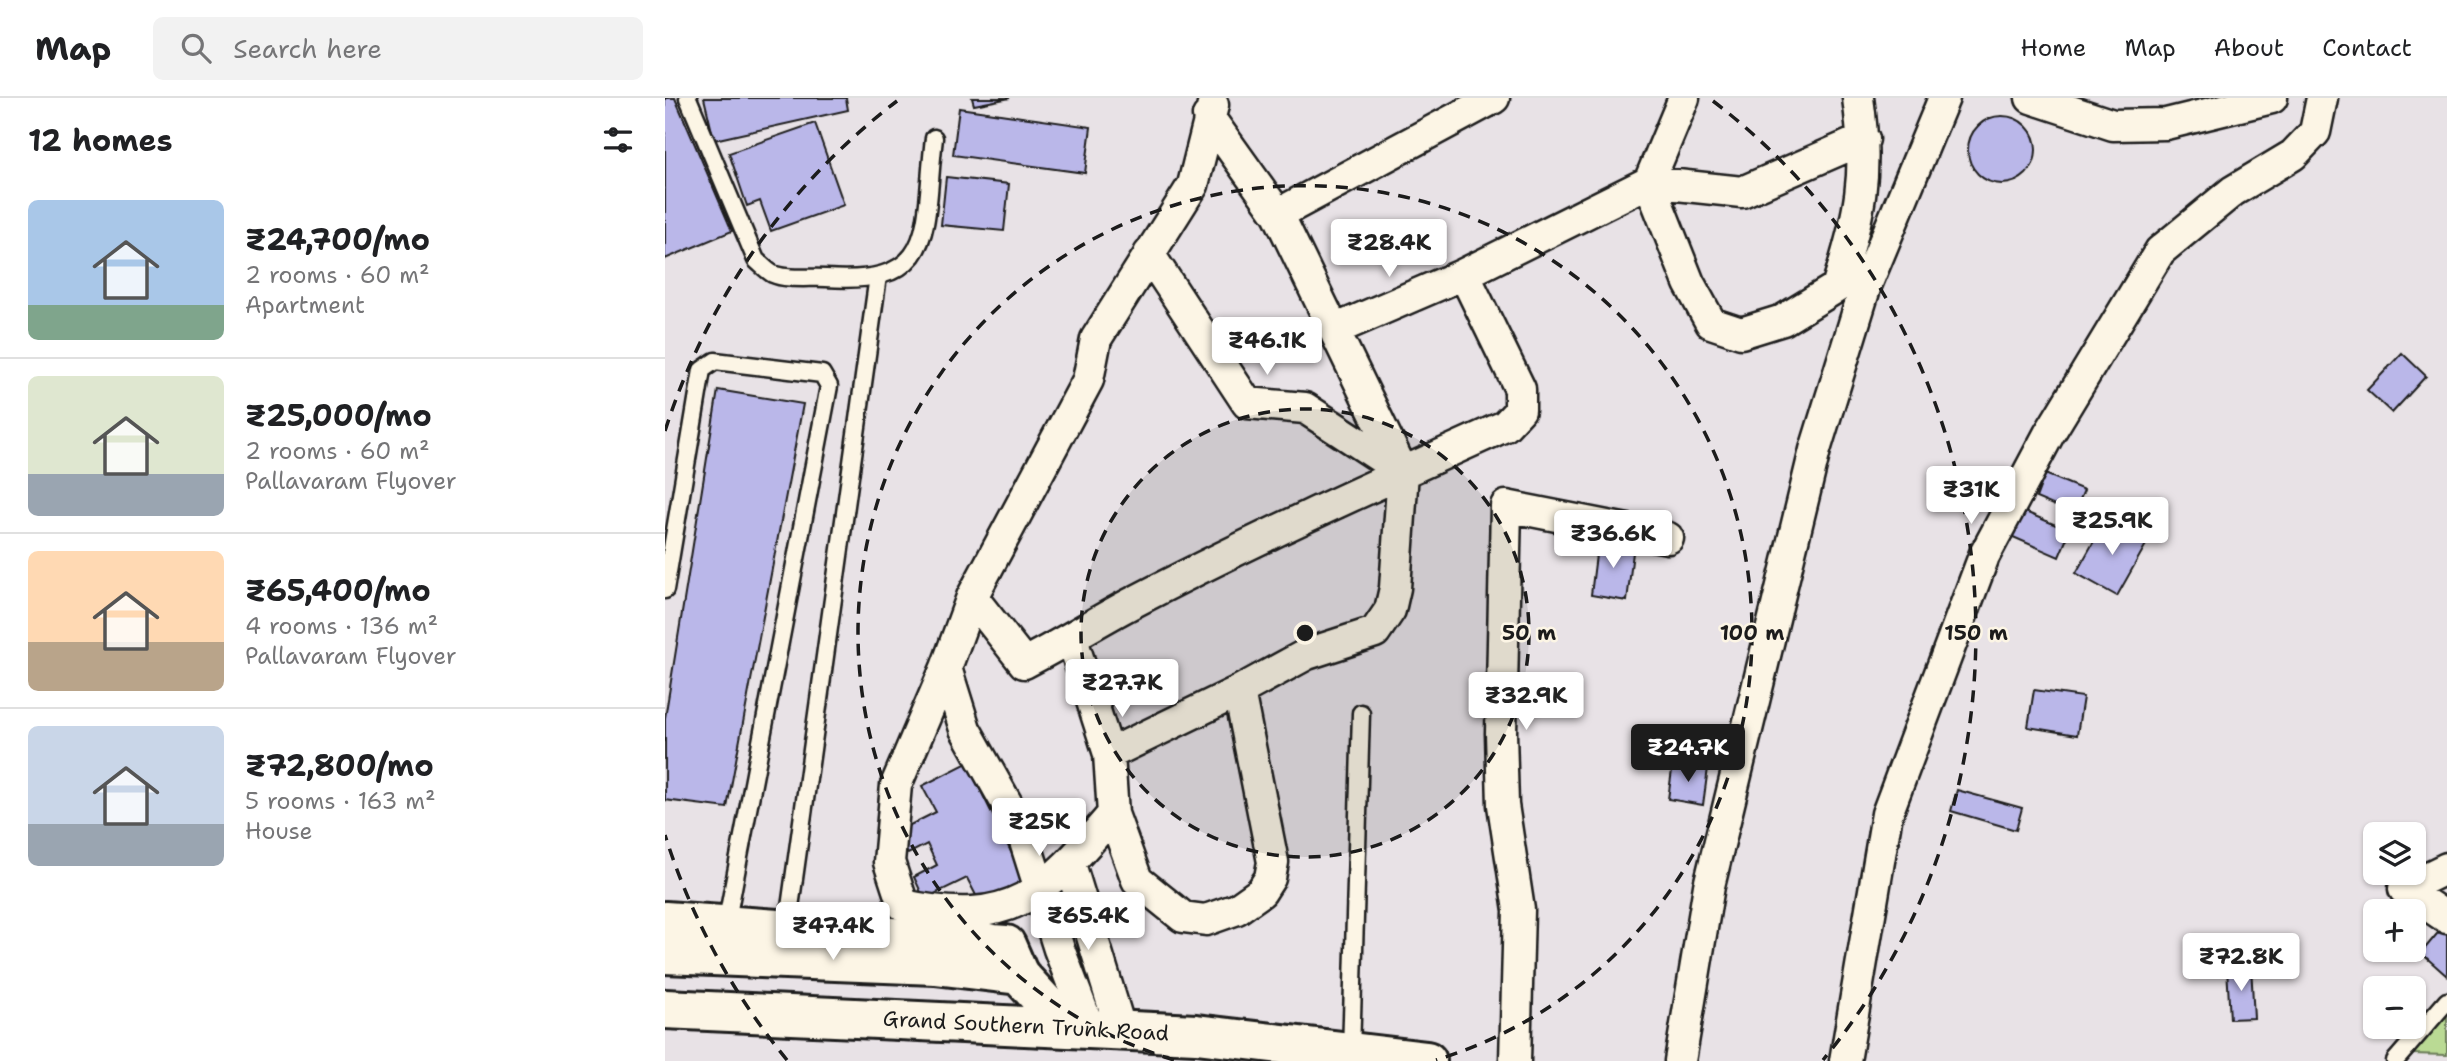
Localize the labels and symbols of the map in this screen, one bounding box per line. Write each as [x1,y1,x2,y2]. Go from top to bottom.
pin: ₹28.4K [1332,220,1446,279]
pin: ₹46.1K [1210,317,1324,377]
pin: ₹31K [1930,466,2012,526]
pin: ₹25.9K [2055,498,2169,557]
pin: ₹36.6K [1556,510,1670,570]
text: 50 m [1502,619,1556,647]
text: 100 m [1720,619,1784,647]
text: 150 m [1944,619,2008,647]
centre of rings [1293,621,1317,645]
pin: ₹27.7K [1065,660,1179,719]
pin: ₹32.9K [1469,672,1583,732]
pin: ₹24.7K [1631,724,1745,784]
pin: ₹25K [998,798,1080,858]
pin: ₹65.4K [1031,892,1145,952]
pin: ₹47.4K [776,902,890,962]
pin: ₹72.8K [2184,934,2298,993]
street label: Grand Southern Trunk Road [882,1005,1170,1047]

